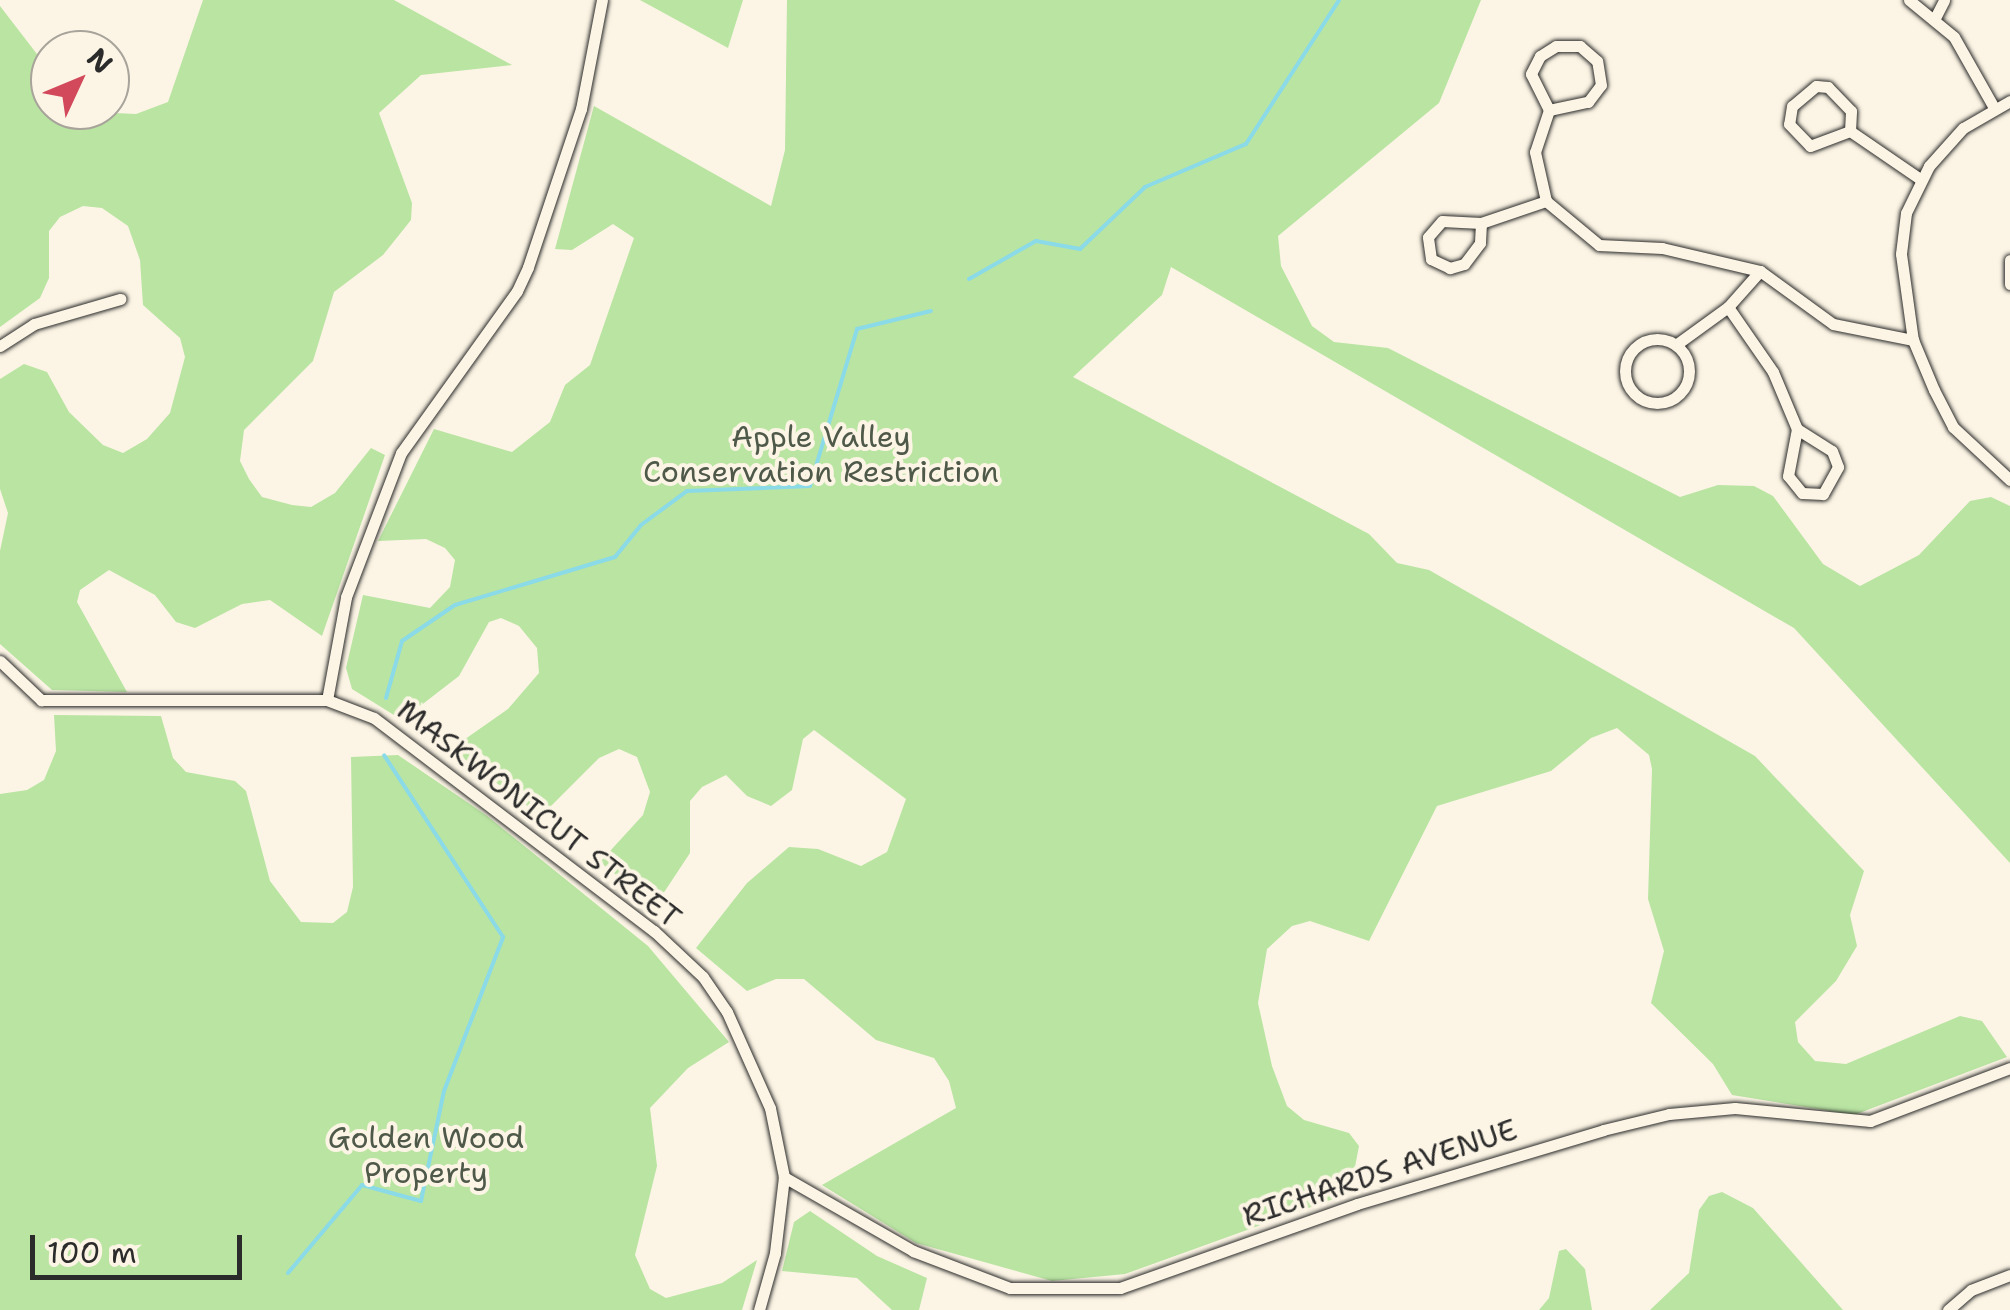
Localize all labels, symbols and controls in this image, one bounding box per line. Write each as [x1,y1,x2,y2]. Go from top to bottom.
north arrow [30,30,130,130]
text: N [79,39,122,82]
park label: Apple Valley Conservation Restriction [643,419,999,490]
street label: MASKWONICUT STREET [390,692,688,936]
street label: RICHARDS AVENUE [1238,1112,1522,1234]
park label: Golden Wood Property [328,1120,524,1190]
scale bar [35,1215,248,1277]
text: 100 m [47,1232,137,1273]

